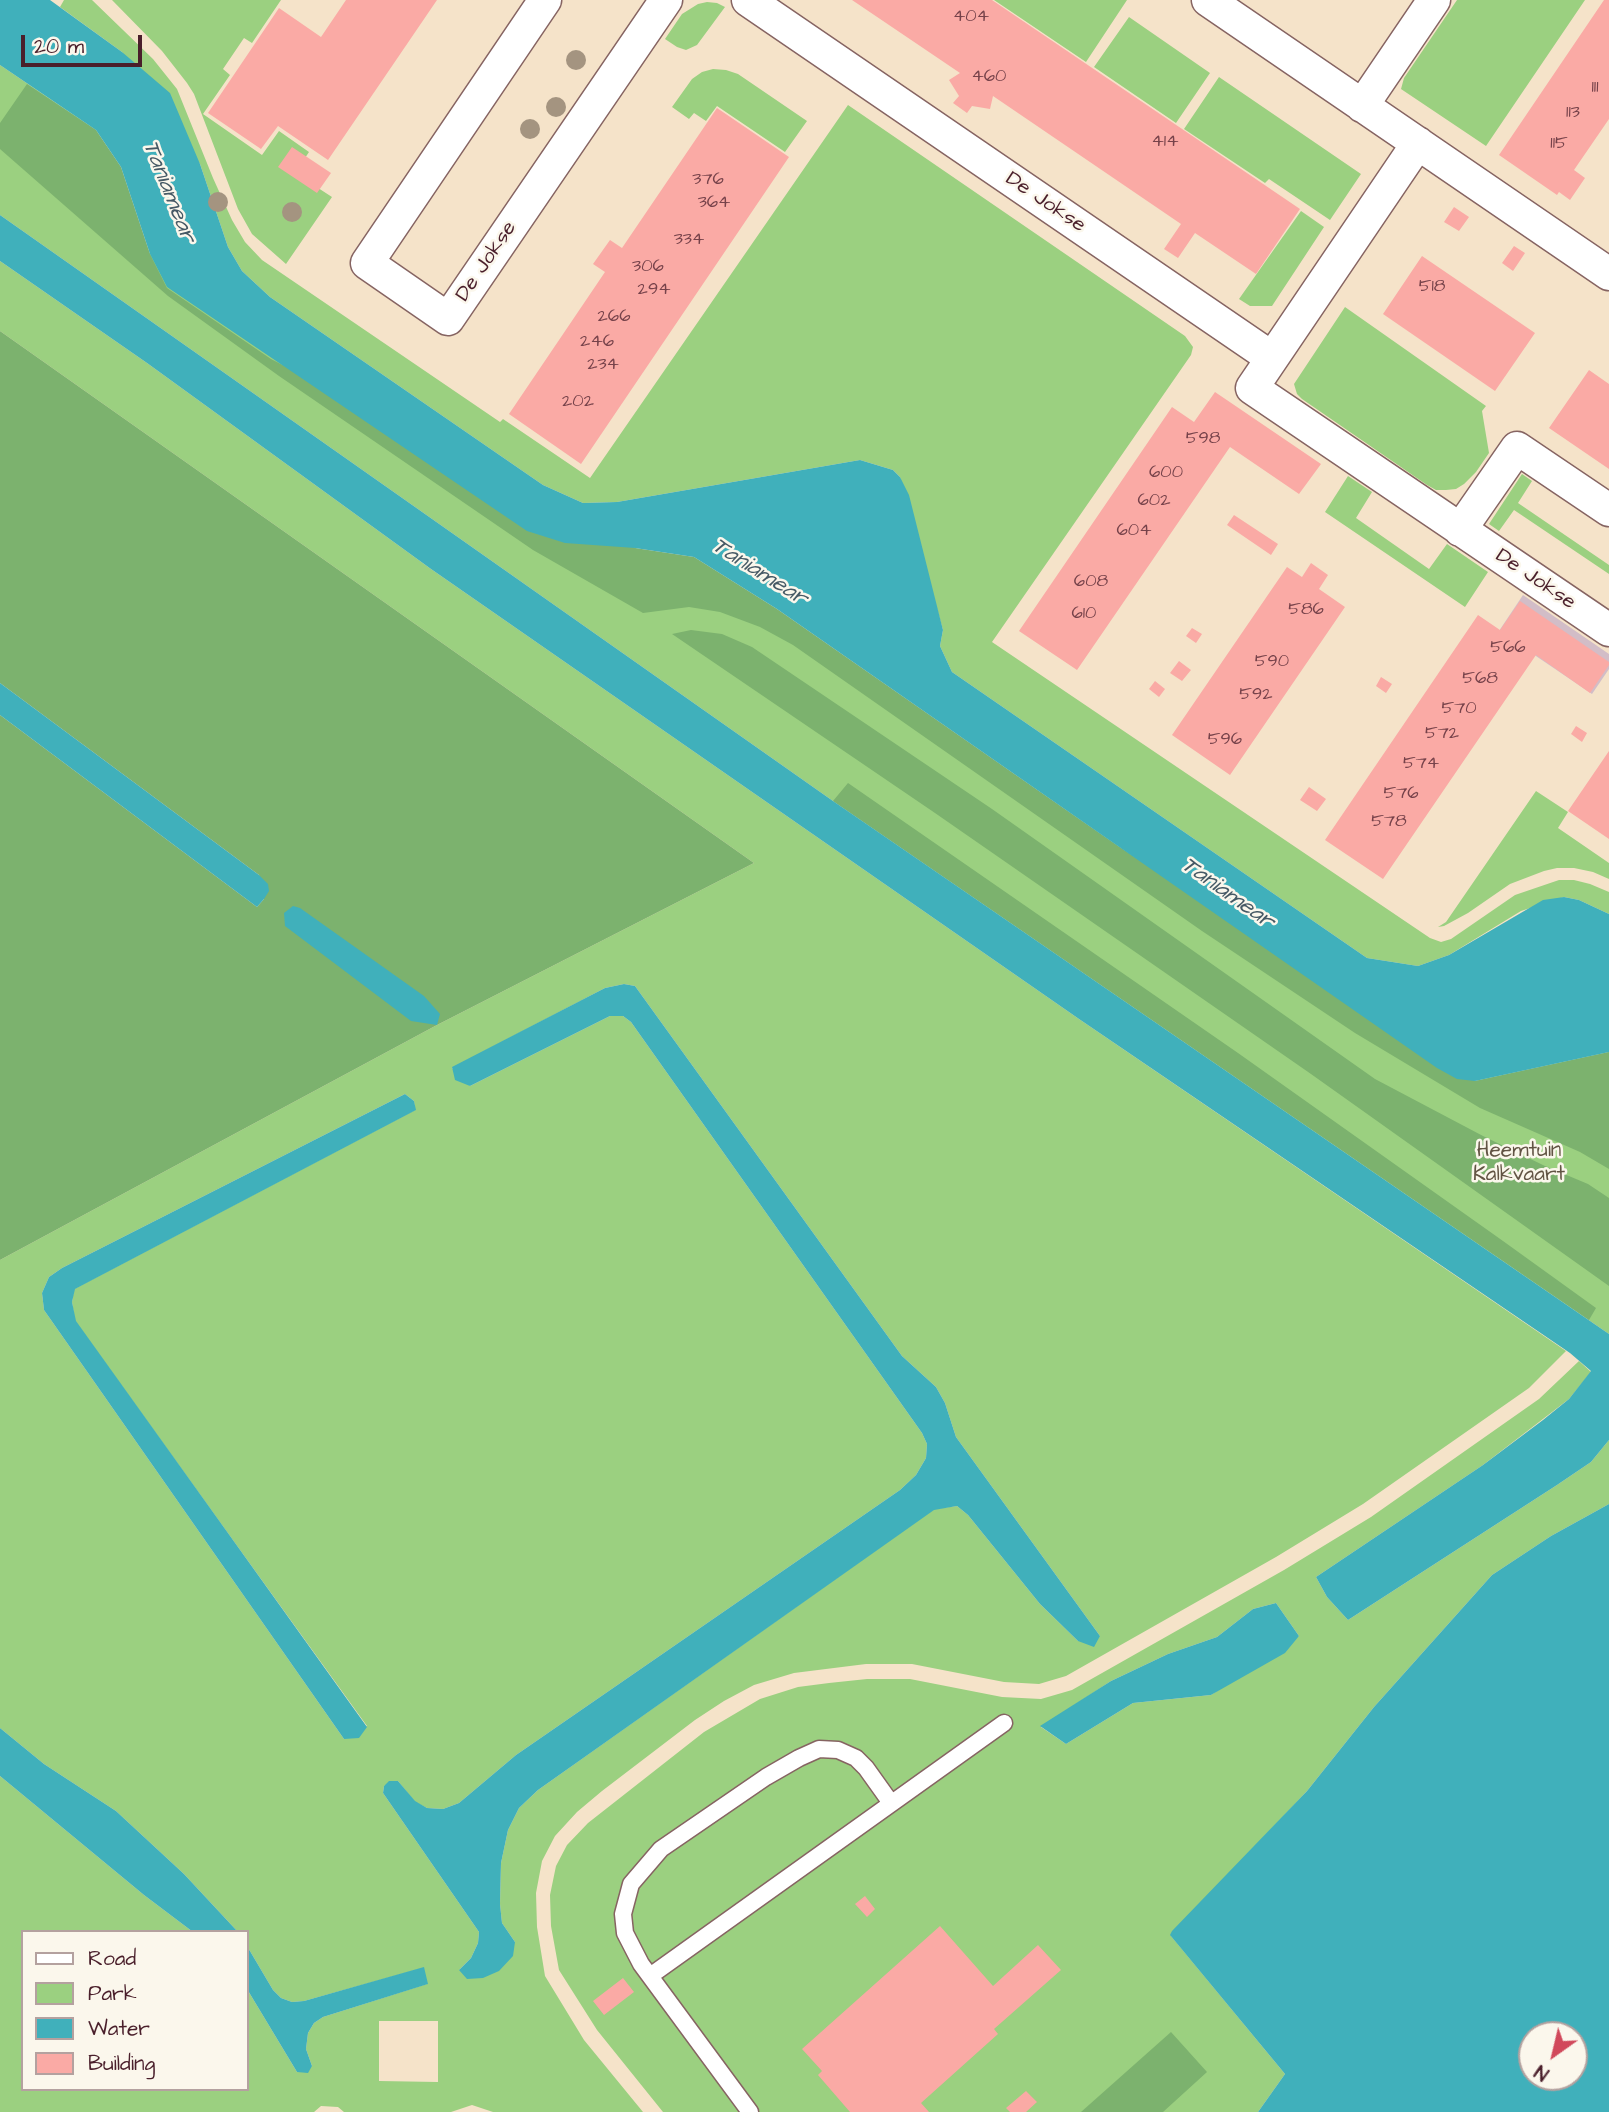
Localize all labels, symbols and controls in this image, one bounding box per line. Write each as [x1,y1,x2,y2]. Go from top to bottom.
house number: 404 [953,6,989,28]
scale bar [24,21,145,65]
text: 20 m [34,32,84,61]
house number: 460 [972,66,1006,88]
house number: 111 [1592,77,1598,99]
house number: 113 [1566,102,1580,124]
house number: 414 [1152,131,1178,153]
house number: 115 [1550,133,1568,155]
water label: Taniamear [135,137,201,247]
street label: De Jokse [1000,167,1090,239]
house number: 376 [692,169,724,191]
house number: 364 [698,192,730,214]
street label: De Jokse [451,217,523,307]
house number: 334 [674,229,704,251]
house number: 306 [632,256,664,278]
house number: 518 [1419,276,1445,298]
house number: 294 [638,279,670,301]
house number: 266 [598,306,630,328]
house number: 246 [580,331,614,353]
house number: 234 [587,354,619,376]
house number: 202 [562,391,594,413]
house number: 598 [1186,428,1220,450]
house number: 600 [1149,462,1183,484]
house number: 602 [1138,490,1170,512]
house number: 604 [1117,520,1151,542]
water label: Taniamear [706,533,812,613]
street label: De Jokse [1490,544,1580,616]
house number: 608 [1074,571,1108,593]
house number: 586 [1288,599,1324,621]
house number: 610 [1072,603,1096,625]
house number: 566 [1490,637,1526,659]
house number: 590 [1255,651,1289,673]
house number: 568 [1462,668,1498,690]
house number: 592 [1239,684,1273,706]
house number: 570 [1441,698,1477,720]
house number: 572 [1425,723,1459,745]
house number: 596 [1208,729,1242,751]
house number: 574 [1403,753,1439,775]
house number: 576 [1383,783,1419,805]
house number: 578 [1371,811,1407,833]
water label: Taniamear [1175,852,1279,936]
park label: Heemtuin Kalkvaart [1473,1139,1565,1189]
legend [21,1930,248,2091]
text: Road [88,1944,136,1973]
text: Park [88,1979,137,2008]
text: Water [88,2014,150,2043]
north arrow [1518,2021,1588,2091]
text: Building [88,2049,155,2078]
text: N [1530,2058,1555,2087]

